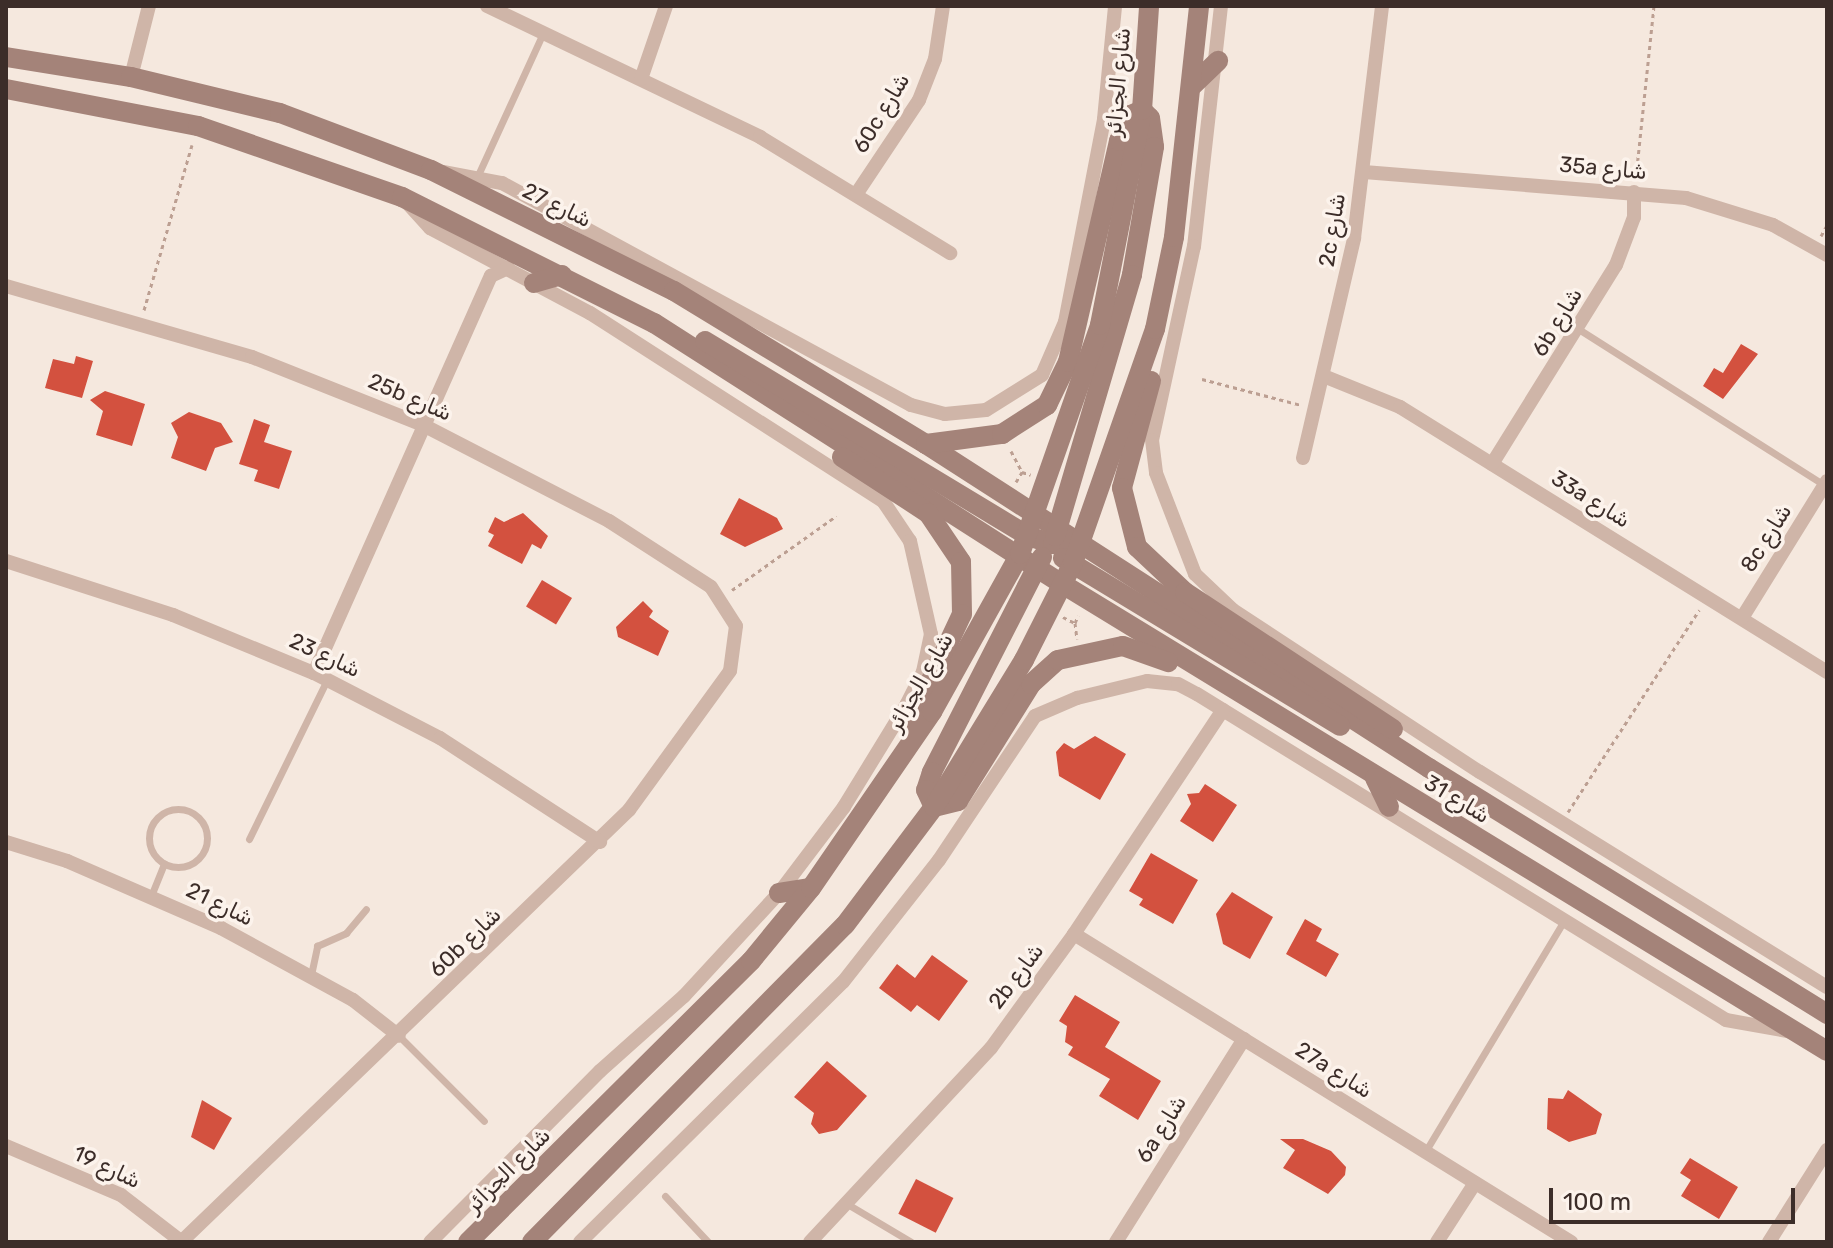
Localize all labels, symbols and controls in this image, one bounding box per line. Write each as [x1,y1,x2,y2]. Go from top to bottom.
street label: شارع الجزائر [1100,27,1136,137]
street label: 60c شارع [847,68,915,158]
street label: 35a شارع [1558,151,1648,185]
street label: شارع 27 [518,177,596,233]
street label: 2c شارع [1313,191,1351,269]
street label: 6b شارع [1526,283,1588,361]
street label: 25b شارع [364,368,456,426]
street label: 33a شارع [1547,465,1635,533]
street label: 8c شارع [1735,499,1797,577]
street label: شارع 23 [285,627,365,683]
street label: شارع الجزائر [881,628,959,736]
street label: شارع 31 [1420,769,1494,829]
street label: شارع 21 [182,876,258,932]
street label: 60b شارع [424,901,506,983]
street label: 2b شارع [983,938,1049,1014]
street label: 27a شارع [1291,1036,1377,1104]
street label: 6a شارع [1130,1090,1192,1168]
street label: شارع الجزائر [460,1122,556,1218]
street label: شارع 19 [69,1140,145,1194]
scale bar [1553,1172,1799,1222]
text: 100 m [1563,1188,1631,1216]

